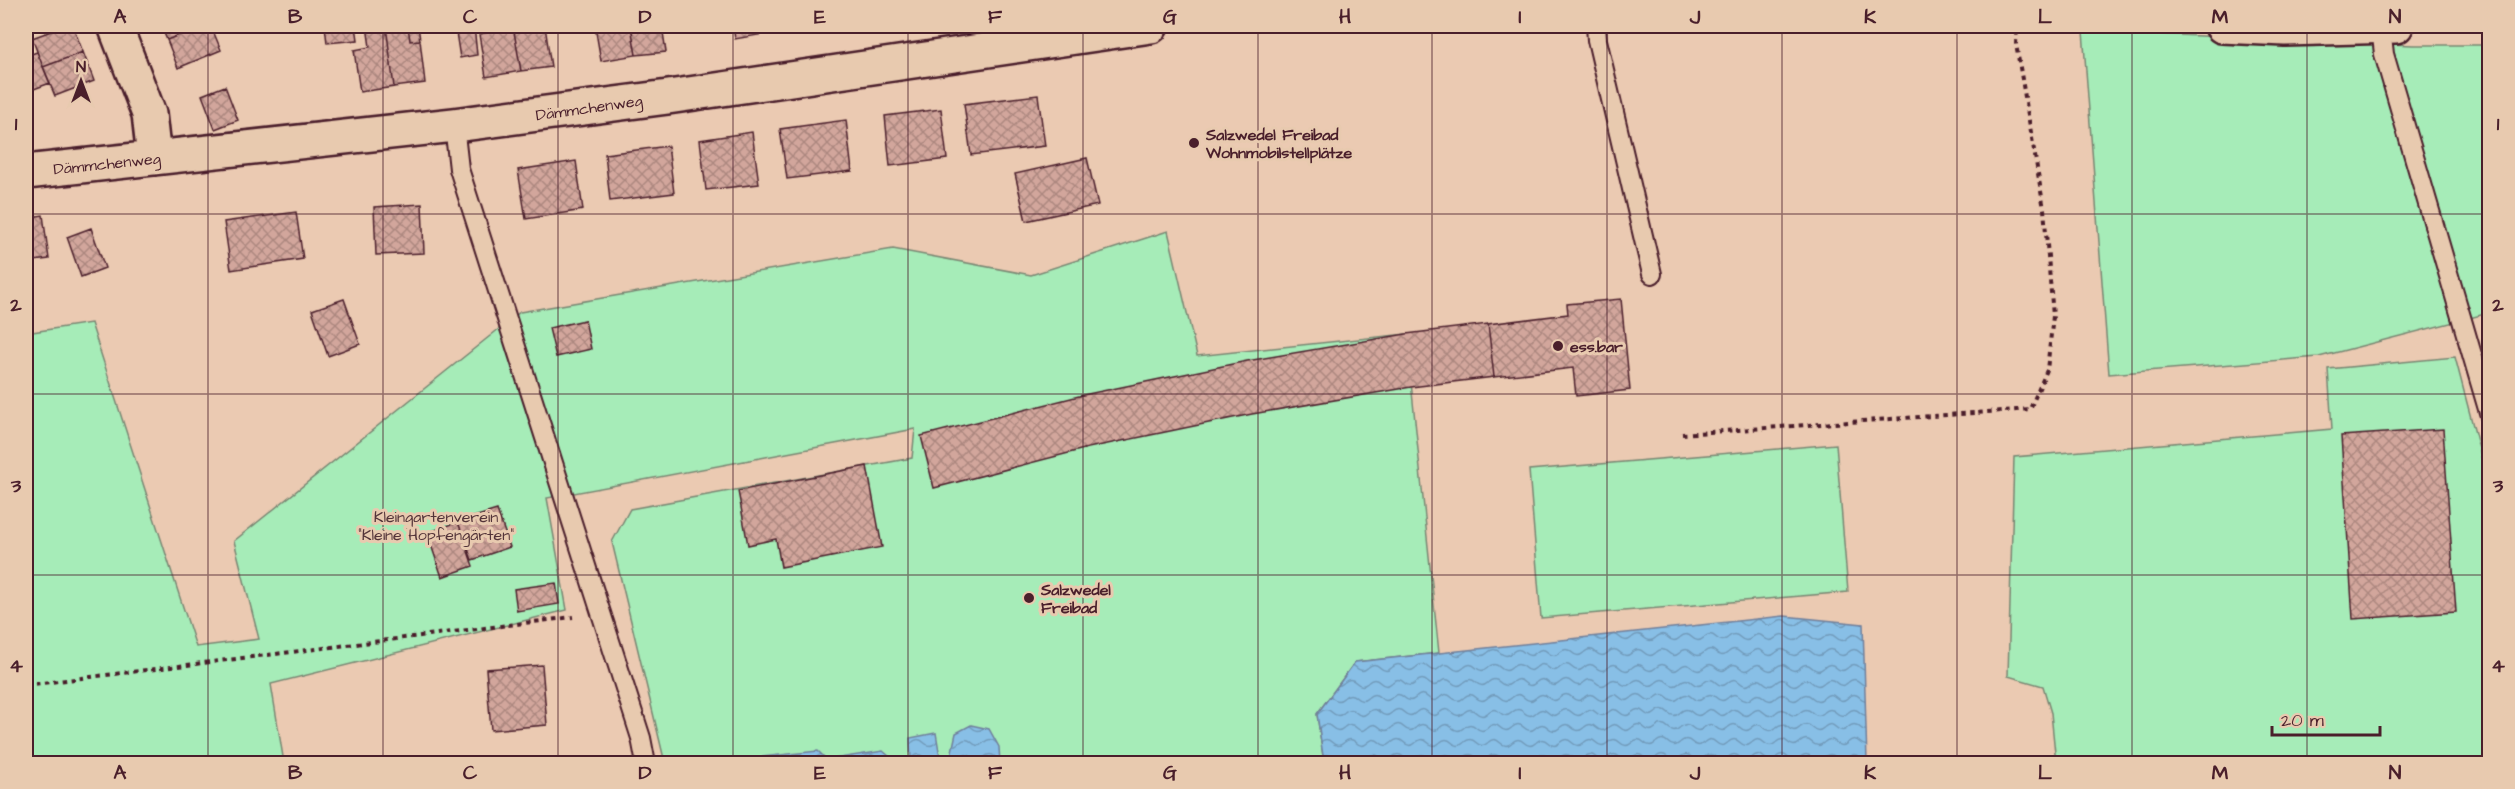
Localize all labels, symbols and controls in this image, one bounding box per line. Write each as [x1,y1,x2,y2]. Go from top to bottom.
text: A [114,3,127,31]
text: B [288,3,303,31]
text: C [463,3,478,31]
text: D [639,3,652,31]
text: E [814,3,826,31]
text: F [988,3,1003,31]
text: G [1163,3,1177,31]
text: H [1339,3,1351,31]
text: I [1518,3,1522,31]
text: J [1689,3,1701,31]
text: K [1864,3,1877,31]
text: L [2038,3,2052,31]
text: M [2212,3,2229,31]
text: N [2389,3,2402,31]
north arrow [51,51,111,111]
text: N [76,56,86,78]
street label: Dämmchenweg [534,90,644,127]
text: 1 [15,110,18,138]
text: 1 [2497,110,2500,138]
place label: Salzwedel Freibad Wohnmobilstellplätze [1205,124,1352,164]
marker: Salzwedel Freibad Wohnmobilstellplätze [1187,136,1201,150]
street label: Dämmchenweg [52,147,162,182]
text: 2 [9,291,22,319]
text: 2 [2491,291,2504,319]
place label: ess.bar [1570,336,1623,358]
marker: ess.bar [1551,339,1565,353]
text: 3 [10,472,22,500]
text: 3 [2492,472,2504,500]
park label: Kleingartenverein "Kleine Hopfengärten" [358,506,514,547]
place label: Salzwedel Freibad [1040,579,1111,619]
marker: Salzwedel Freibad [1022,591,1036,605]
text: 4 [9,652,23,680]
text: 4 [2491,652,2505,680]
scale bar [2272,699,2380,737]
text: 20 m [2281,708,2324,733]
text: A [114,759,127,787]
text: B [288,759,303,787]
text: C [463,759,478,787]
text: D [639,759,652,787]
text: E [814,759,826,787]
text: F [988,759,1003,787]
text: G [1163,759,1177,787]
text: H [1339,759,1351,787]
text: I [1518,759,1522,787]
text: J [1689,759,1701,787]
text: K [1864,759,1877,787]
text: L [2038,759,2052,787]
text: M [2212,759,2229,787]
text: N [2389,759,2402,787]

